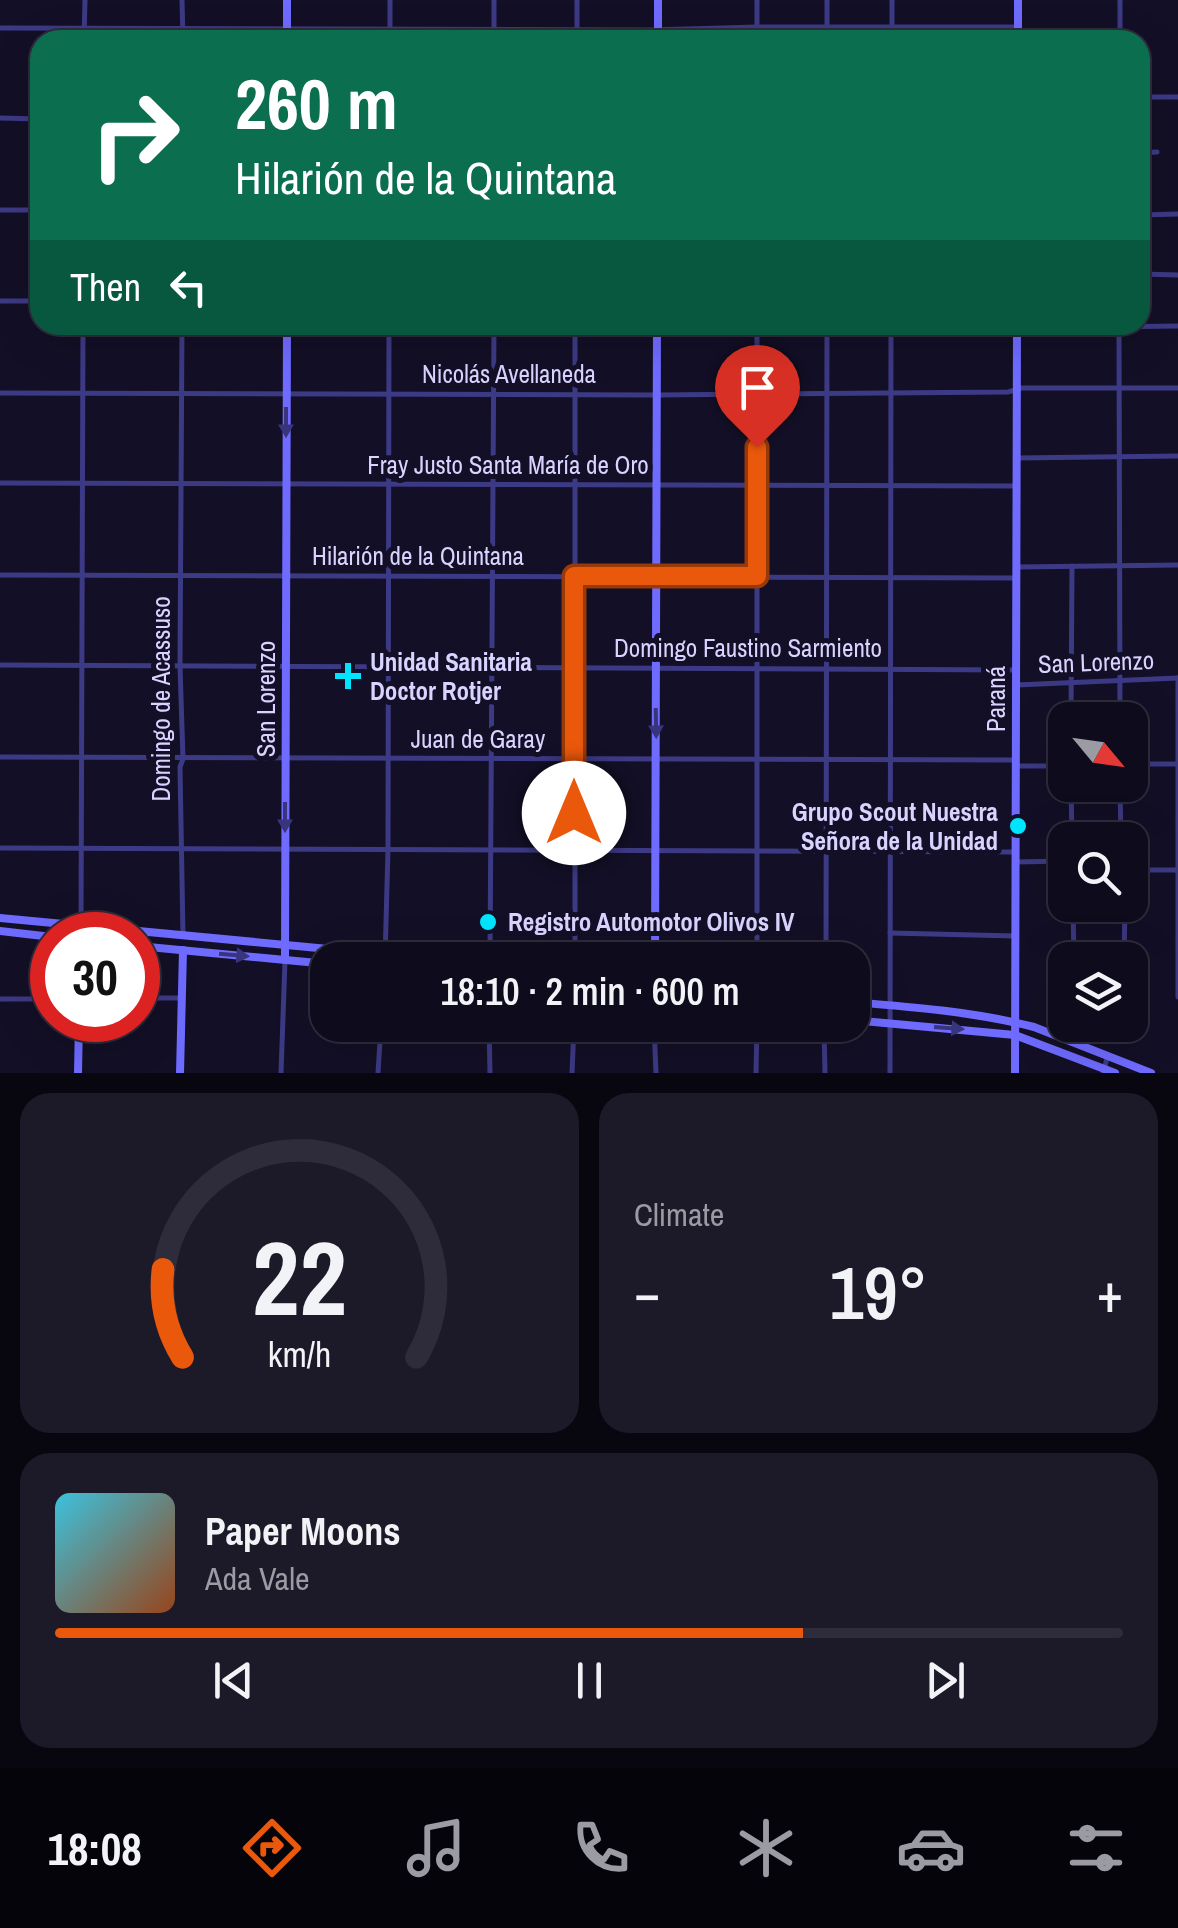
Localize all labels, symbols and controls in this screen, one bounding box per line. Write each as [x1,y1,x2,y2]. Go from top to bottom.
text: 260 m [235,57,398,151]
icon: right [70,70,200,200]
text: Hilarión de la Quintana [235,147,617,208]
icon: left [161,260,216,315]
text: Then [70,262,141,313]
pin [715,345,800,448]
street label: Nicolás Avellaneda [422,357,597,391]
icon: arrive [730,360,785,415]
one-way arrow [278,407,294,439]
street label: Fray Justo Santa María de Oro [367,448,649,482]
street label: Hilarión de la Quintana [312,539,525,573]
street label: Domingo de Acassuso [144,596,178,802]
street label: Domingo Faustino Sarmiento [614,631,882,665]
street label: San Lorenzo [249,641,283,757]
street label: San Lorenzo [1037,643,1155,681]
place label: Unidad Sanitaria Doctor Rotjer [370,645,532,708]
marker: Unidad Sanitaria Doctor Rotjer [335,663,361,689]
street label: Paraná [979,665,1013,732]
north arrow [1048,702,1148,802]
map controls [1048,702,1148,1042]
one-way arrow [648,708,664,740]
street label: Juan de Garay [411,722,546,756]
position arrow [522,761,626,865]
place label: Grupo Scout Nuestra Señora de la Unidad [792,795,999,858]
one-way arrow [277,802,293,834]
marker: Grupo Scout Nuestra Señora de la Unidad [1007,815,1029,837]
button: search [1048,822,1148,922]
place label: Registro Automotor Olivos IV [508,905,795,939]
marker: Registro Automotor Olivos IV [477,911,499,933]
speed limit sign: 30 [30,912,160,1042]
button: layers [1048,942,1148,1042]
one-way arrow [219,948,251,964]
text: 18:10 · 2 min · 600 m [440,966,740,1017]
one-way arrow [934,1021,966,1037]
text: Climate [634,1193,724,1236]
text: 22 [252,1207,347,1347]
text: 19° [829,1241,928,1342]
text: − [634,1255,660,1329]
text: + [1097,1255,1123,1329]
text: km/h [268,1330,331,1378]
text: Paper Moons [205,1506,401,1557]
text: Ada Vale [205,1557,310,1600]
icon: previous [206,1653,261,1708]
icon: pause [562,1653,617,1708]
icon: next [918,1653,973,1708]
icon: directions [237,1813,307,1883]
icon: music [401,1813,471,1883]
icon: phone [566,1813,636,1883]
icon: climate [731,1813,801,1883]
icon: car [896,1813,966,1883]
icon: filters [1061,1813,1131,1883]
text: 18:08 [47,1818,142,1879]

